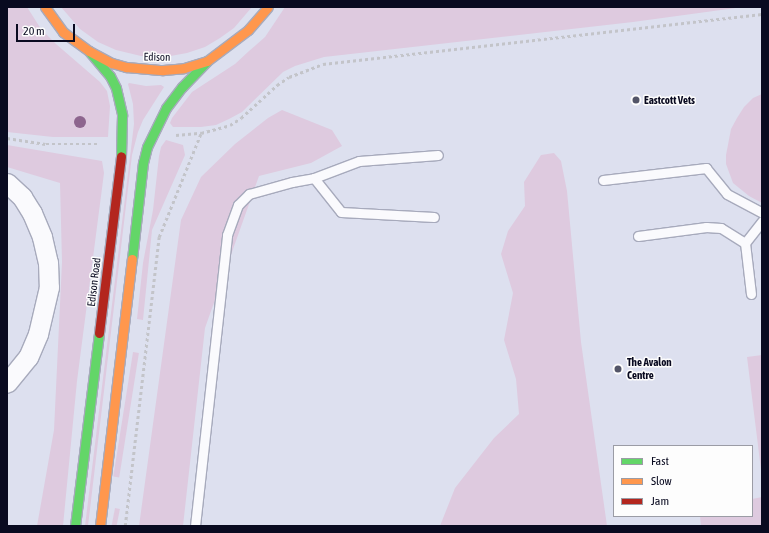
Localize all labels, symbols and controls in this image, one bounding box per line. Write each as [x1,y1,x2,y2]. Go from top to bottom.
scale bar [18,16,77,42]
text: 20 m [23,24,45,38]
street label: Edison [143,50,171,64]
place label: Eastcott Vets [644,93,695,107]
marker: Eastcott Vets [631,95,641,105]
street label: Edison Road [84,257,104,307]
place label: The Avalon Centre [627,356,672,382]
marker: The Avalon Centre [612,363,624,375]
legend [613,445,753,517]
text: Fast [651,454,669,468]
text: Slow [651,474,672,488]
text: Jam [651,494,669,508]

